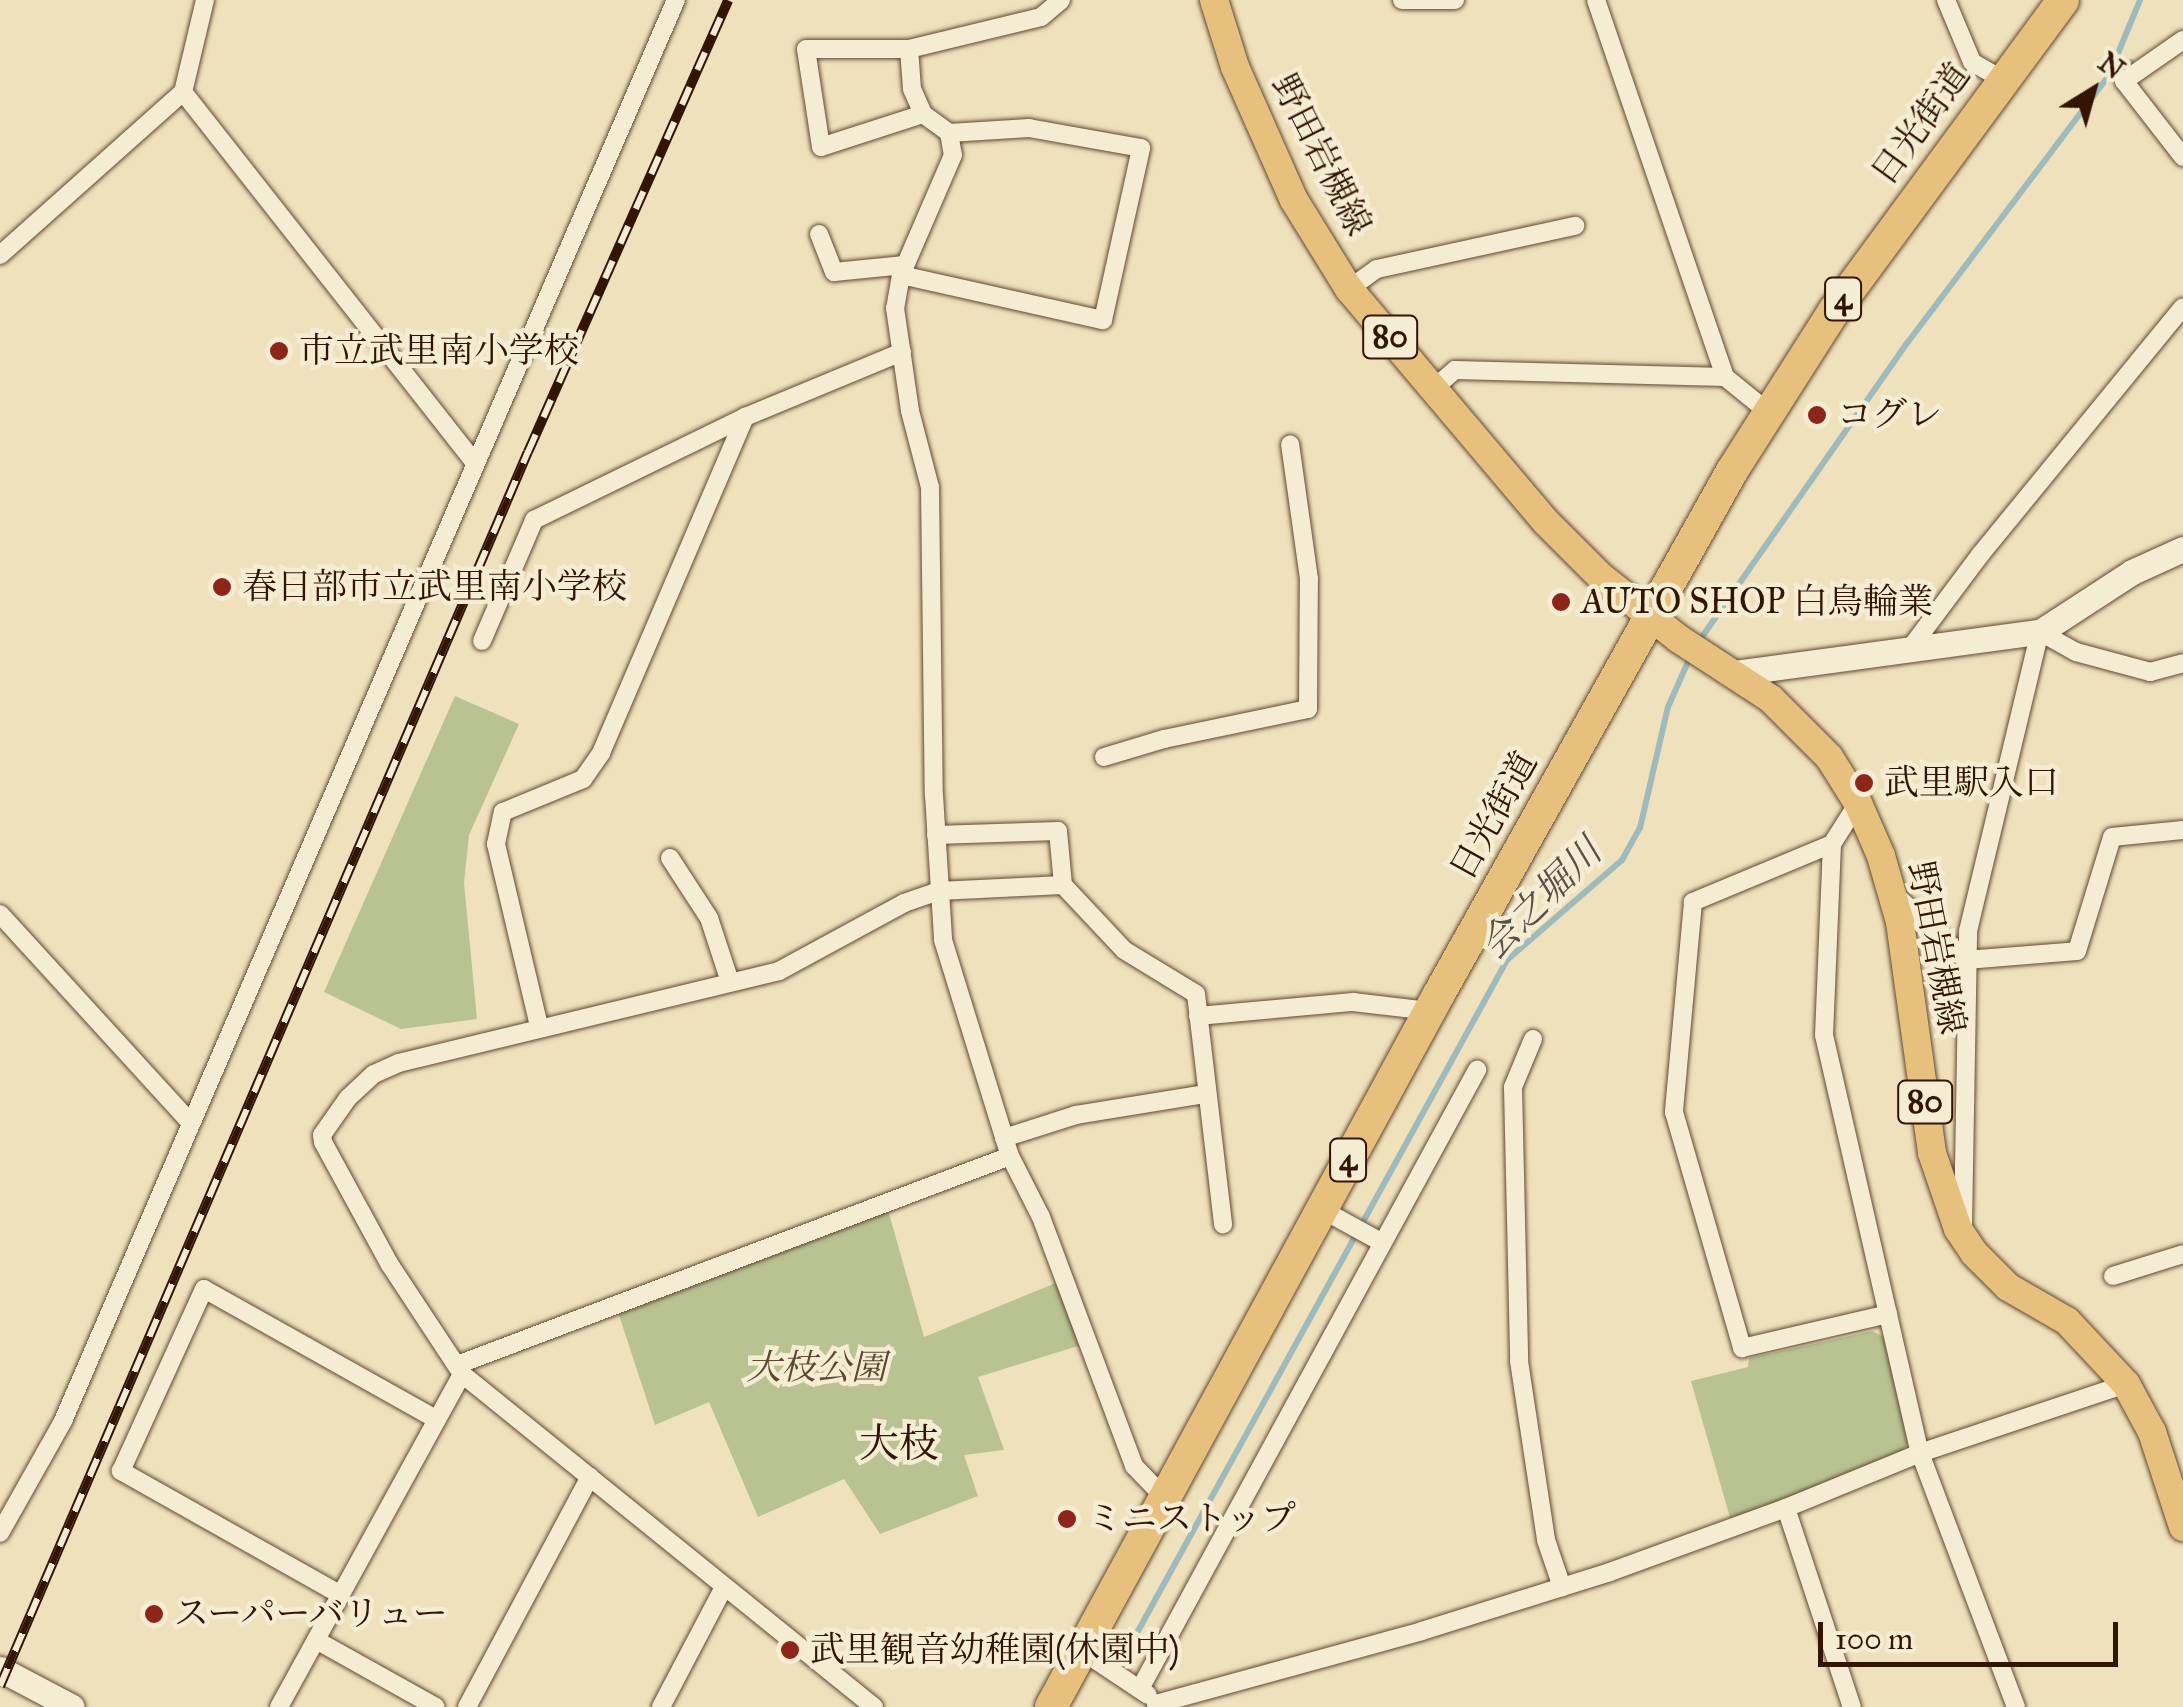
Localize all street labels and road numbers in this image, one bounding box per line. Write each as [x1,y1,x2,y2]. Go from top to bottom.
street label: 日光街道 [1863,55,1979,193]
street label: 野田岩槻線 [1263,68,1379,242]
road number: 4 [1823,272,1863,326]
road number: 80 [1360,310,1420,364]
street label: 日光街道 [1442,745,1546,887]
street label: 野田岩槻線 [1899,858,1973,1038]
road number: 80 [1895,1075,1955,1129]
road number: 4 [1328,1133,1368,1187]

